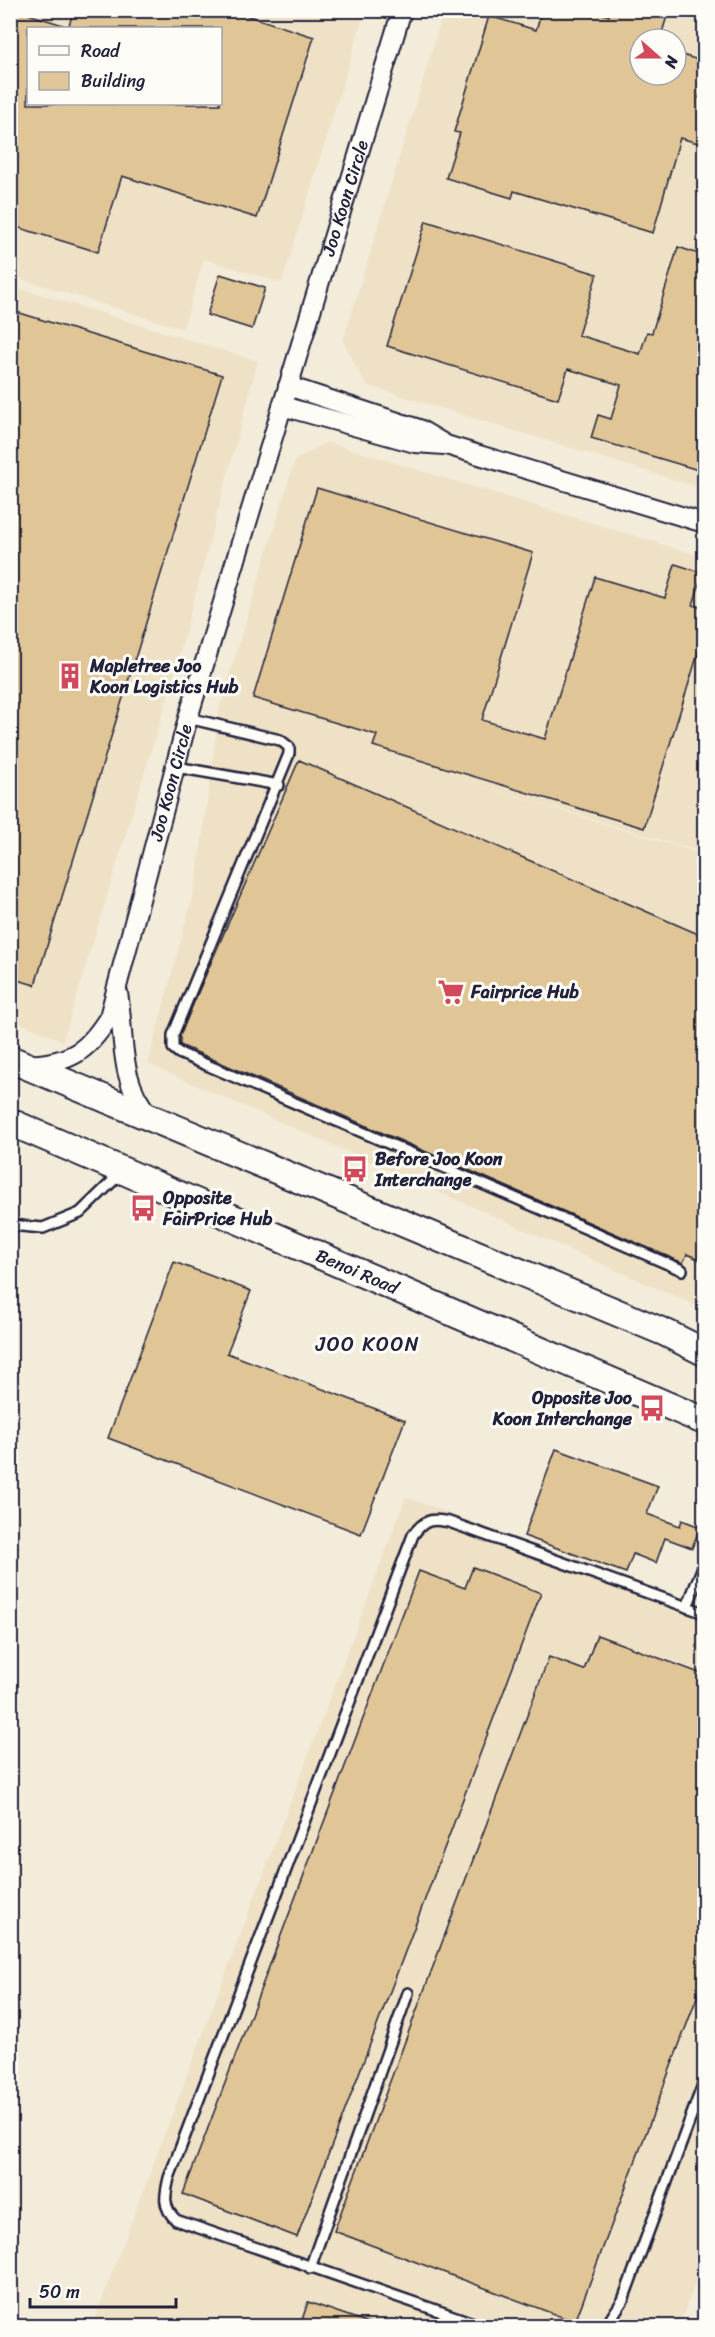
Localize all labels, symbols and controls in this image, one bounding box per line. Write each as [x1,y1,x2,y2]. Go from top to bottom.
legend [27,27,222,105]
north arrow [628,27,688,87]
text: Road [81,35,121,67]
text: N [656,51,687,73]
text: Building [81,65,145,97]
street label: Joo Koon Circle [312,136,378,261]
place label: Mapletree Joo Koon Logistics Hub [89,650,239,703]
building icon: Mapletree Joo Koon Logistics Hub [55,661,85,691]
street label: Joo Koon Circle [140,720,202,845]
place label: Fairprice Hub [470,976,579,1008]
supermarket icon: Fairprice Hub [436,977,466,1007]
place label: Before Joo Koon Interchange [374,1143,503,1196]
bus stop icon: Before Joo Koon Interchange [340,1154,370,1184]
place label: Opposite FairPrice Hub [162,1182,272,1235]
bus stop icon: Opposite FairPrice Hub [128,1193,158,1223]
street label: Benoi Road [311,1240,405,1304]
district label: JOO KOON [315,1327,420,1362]
place label: Opposite Joo Koon Interchange [492,1382,633,1435]
bus stop icon: Opposite Joo Koon Interchange [637,1393,667,1423]
scale bar [30,2271,176,2309]
text: 50 m [39,2276,80,2308]

